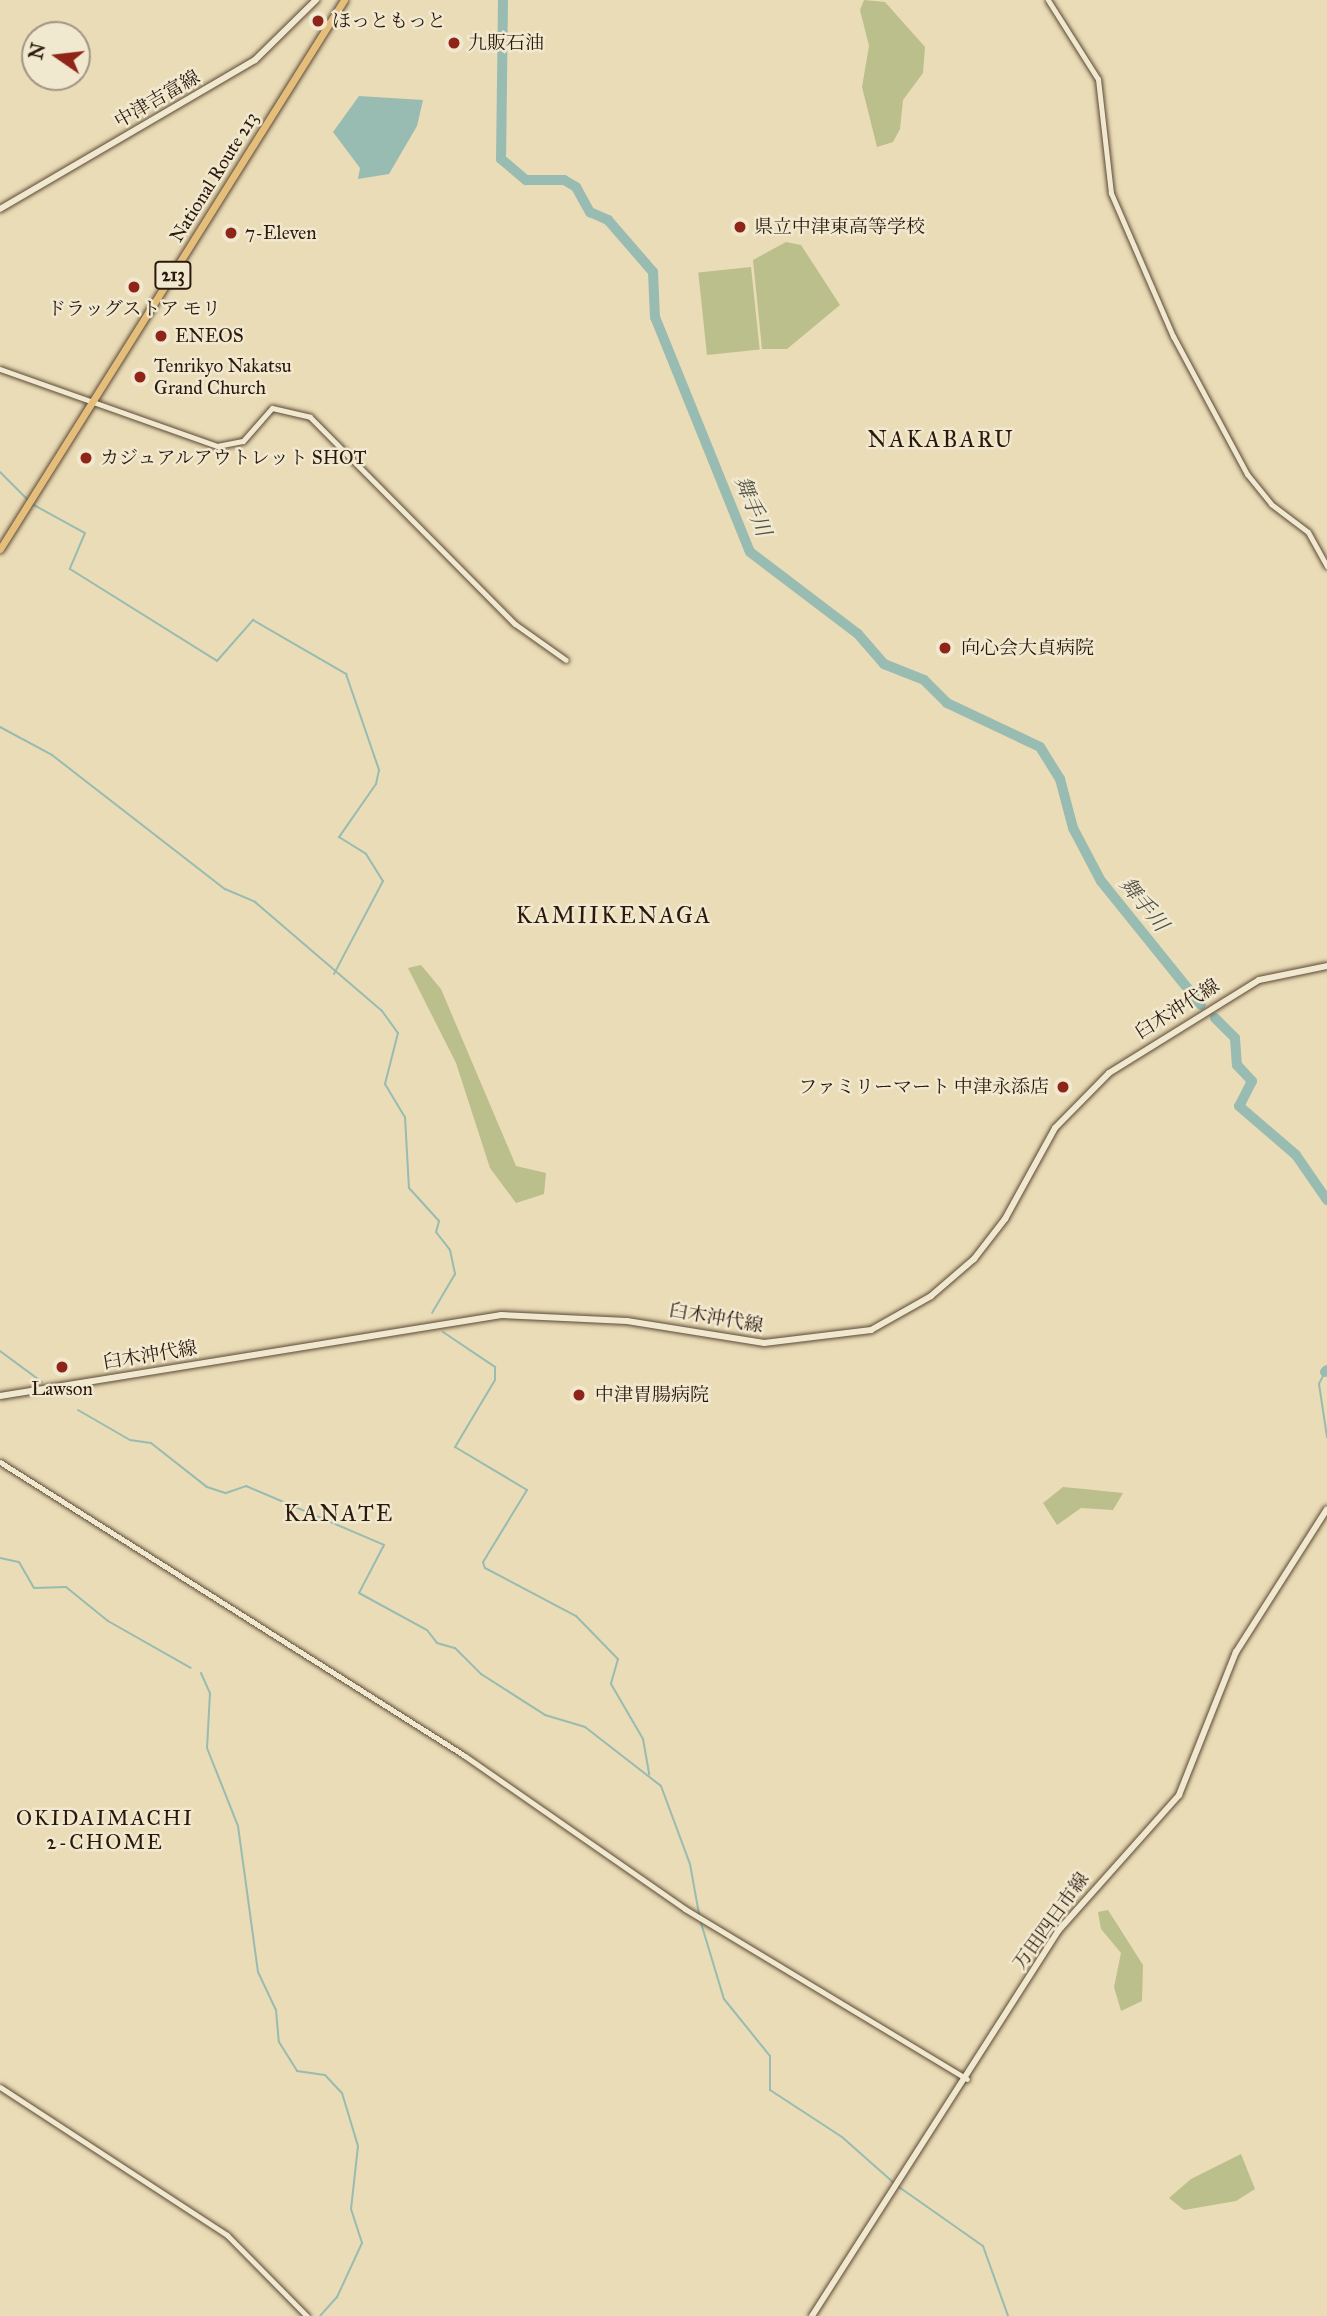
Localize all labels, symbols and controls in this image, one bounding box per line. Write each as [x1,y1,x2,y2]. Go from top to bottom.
place label: ほっともっと [332,10,446,32]
marker: ほっともっと [310,13,326,29]
north arrow [21,21,91,91]
place label: 九販石油 [468,32,544,54]
marker: 九販石油 [446,35,462,51]
text: N [24,41,50,62]
street label: 中津吉富線 [110,65,204,133]
street label: National Route 213 [165,108,263,246]
place label: 県立中津東高等学校 [754,216,925,238]
marker: 県立中津東高等学校 [732,219,748,235]
place label: 7-Eleven [245,222,317,244]
marker: 7-Eleven [223,225,239,241]
road number: 213 [154,260,192,290]
marker: ドラッグストア モリ [126,279,142,295]
place label: ドラッグストア モリ [46,298,222,320]
place label: ENEOS [175,325,244,347]
marker: ENEOS [153,328,169,344]
place label: Tenrikyo Nakatsu Grand Church [154,355,292,399]
marker: Tenrikyo Nakatsu Grand Church [132,369,148,385]
district label: NAKABARU [869,425,1013,453]
place label: カジュアルアウトレット SHOT [100,447,368,469]
marker: カジュアルアウトレット SHOT [78,450,94,466]
water label: 舞手川 [730,472,776,540]
place label: 向心会大貞病院 [961,637,1094,659]
marker: 向心会大貞病院 [935,638,955,658]
water label: 舞手川 [1114,872,1174,936]
district label: KAMIIKENAGA [517,901,711,929]
street label: 臼木沖代線 [1131,974,1223,1044]
place label: ファミリーマート 中津永添店 [798,1076,1049,1098]
marker: ファミリーマート 中津永添店 [1055,1079,1071,1095]
street label: 臼木沖代線 [667,1299,765,1337]
street label: 臼木沖代線 [101,1336,199,1374]
marker: Lawson [54,1359,70,1375]
place label: Lawson [31,1378,93,1400]
place label: 中津胃腸病院 [595,1384,709,1406]
marker: 中津胃腸病院 [569,1385,589,1405]
district label: KANATE [285,1499,393,1527]
district label: OKIDAIMACHI 2-CHOME [17,1805,193,1855]
street label: 万田四日市線 [1008,1868,1094,1974]

